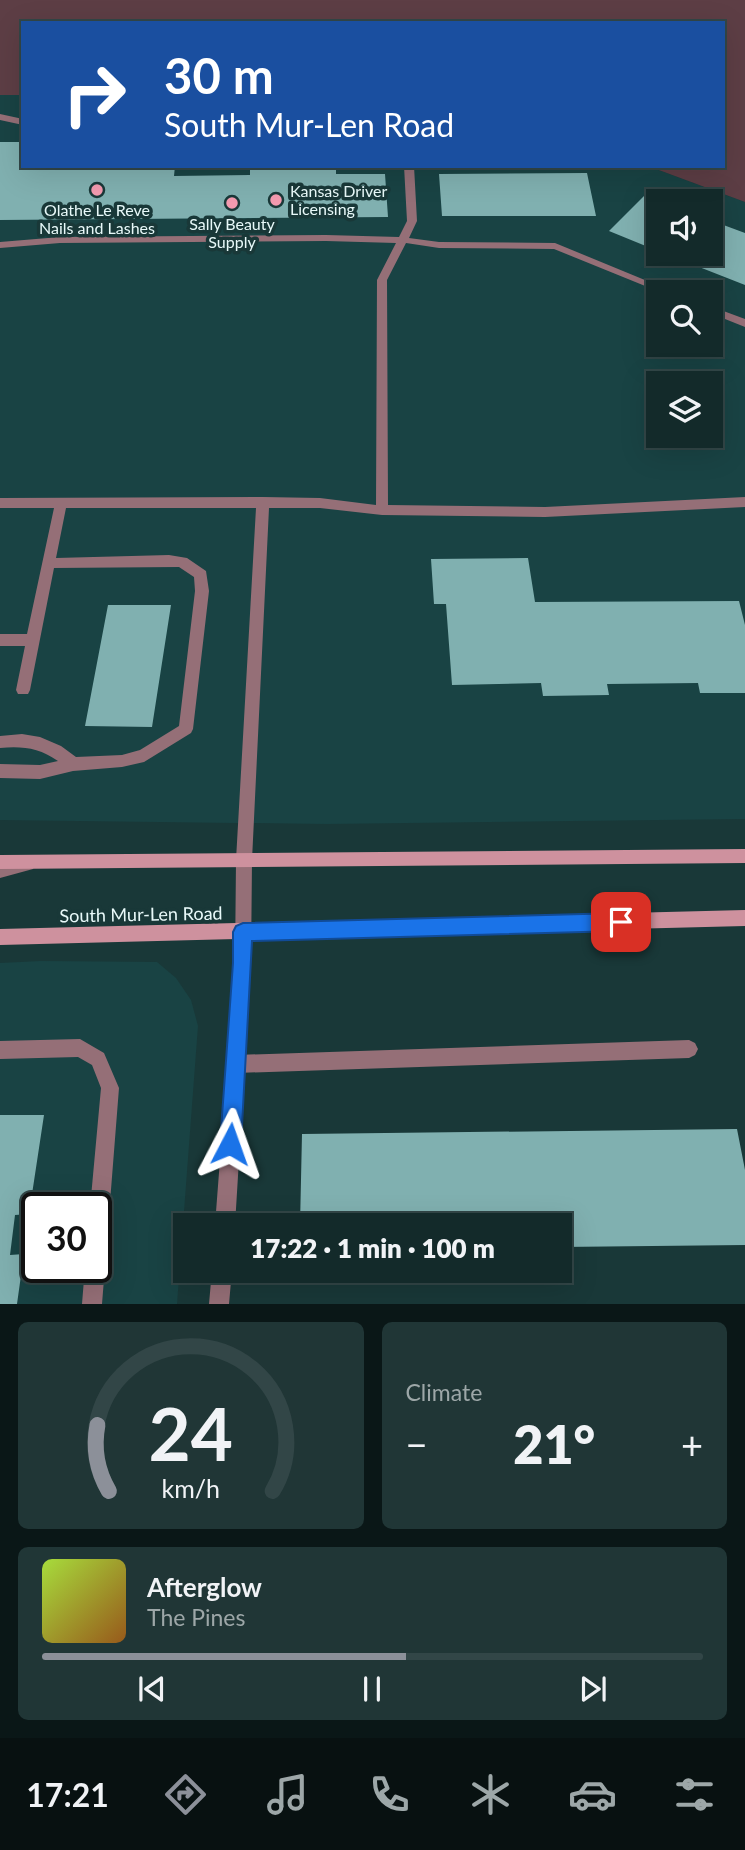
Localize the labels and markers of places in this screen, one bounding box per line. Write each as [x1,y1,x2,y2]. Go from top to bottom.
place label: Kansas Driver Licensing [290,181,387,218]
marker: Olathe Le Reve Nails and Lashes [89,182,105,198]
marker: Kansas Driver Licensing [268,192,284,208]
marker: Sally Beauty Supply [224,195,240,211]
place label: Olathe Le Reve Nails and Lashes [39,200,155,237]
place label: Sally Beauty Supply [189,214,276,251]
pin [591,892,651,952]

